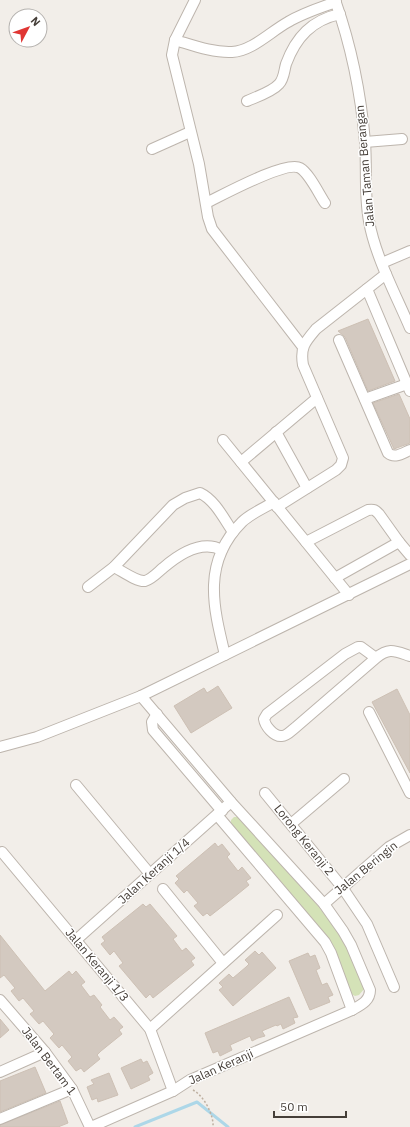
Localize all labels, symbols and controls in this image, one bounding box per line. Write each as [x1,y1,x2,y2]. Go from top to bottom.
north arrow [8,8,48,48]
text: N [28,14,43,29]
street label: Jalan Taman Berangan [352,104,377,228]
street label: Lorong Keranji 2 [271,801,338,878]
street label: Jalan Keranji 1/4 [115,835,193,907]
street label: Jalan Beringin [331,838,400,898]
street label: Jalan Keranji 1/3 [62,925,132,1004]
street label: Jalan Bertam 1 [19,1023,80,1098]
street label: Jalan Keranji [186,1046,256,1087]
scale bar [274,1093,346,1119]
text: 50 m [280,1099,308,1114]

